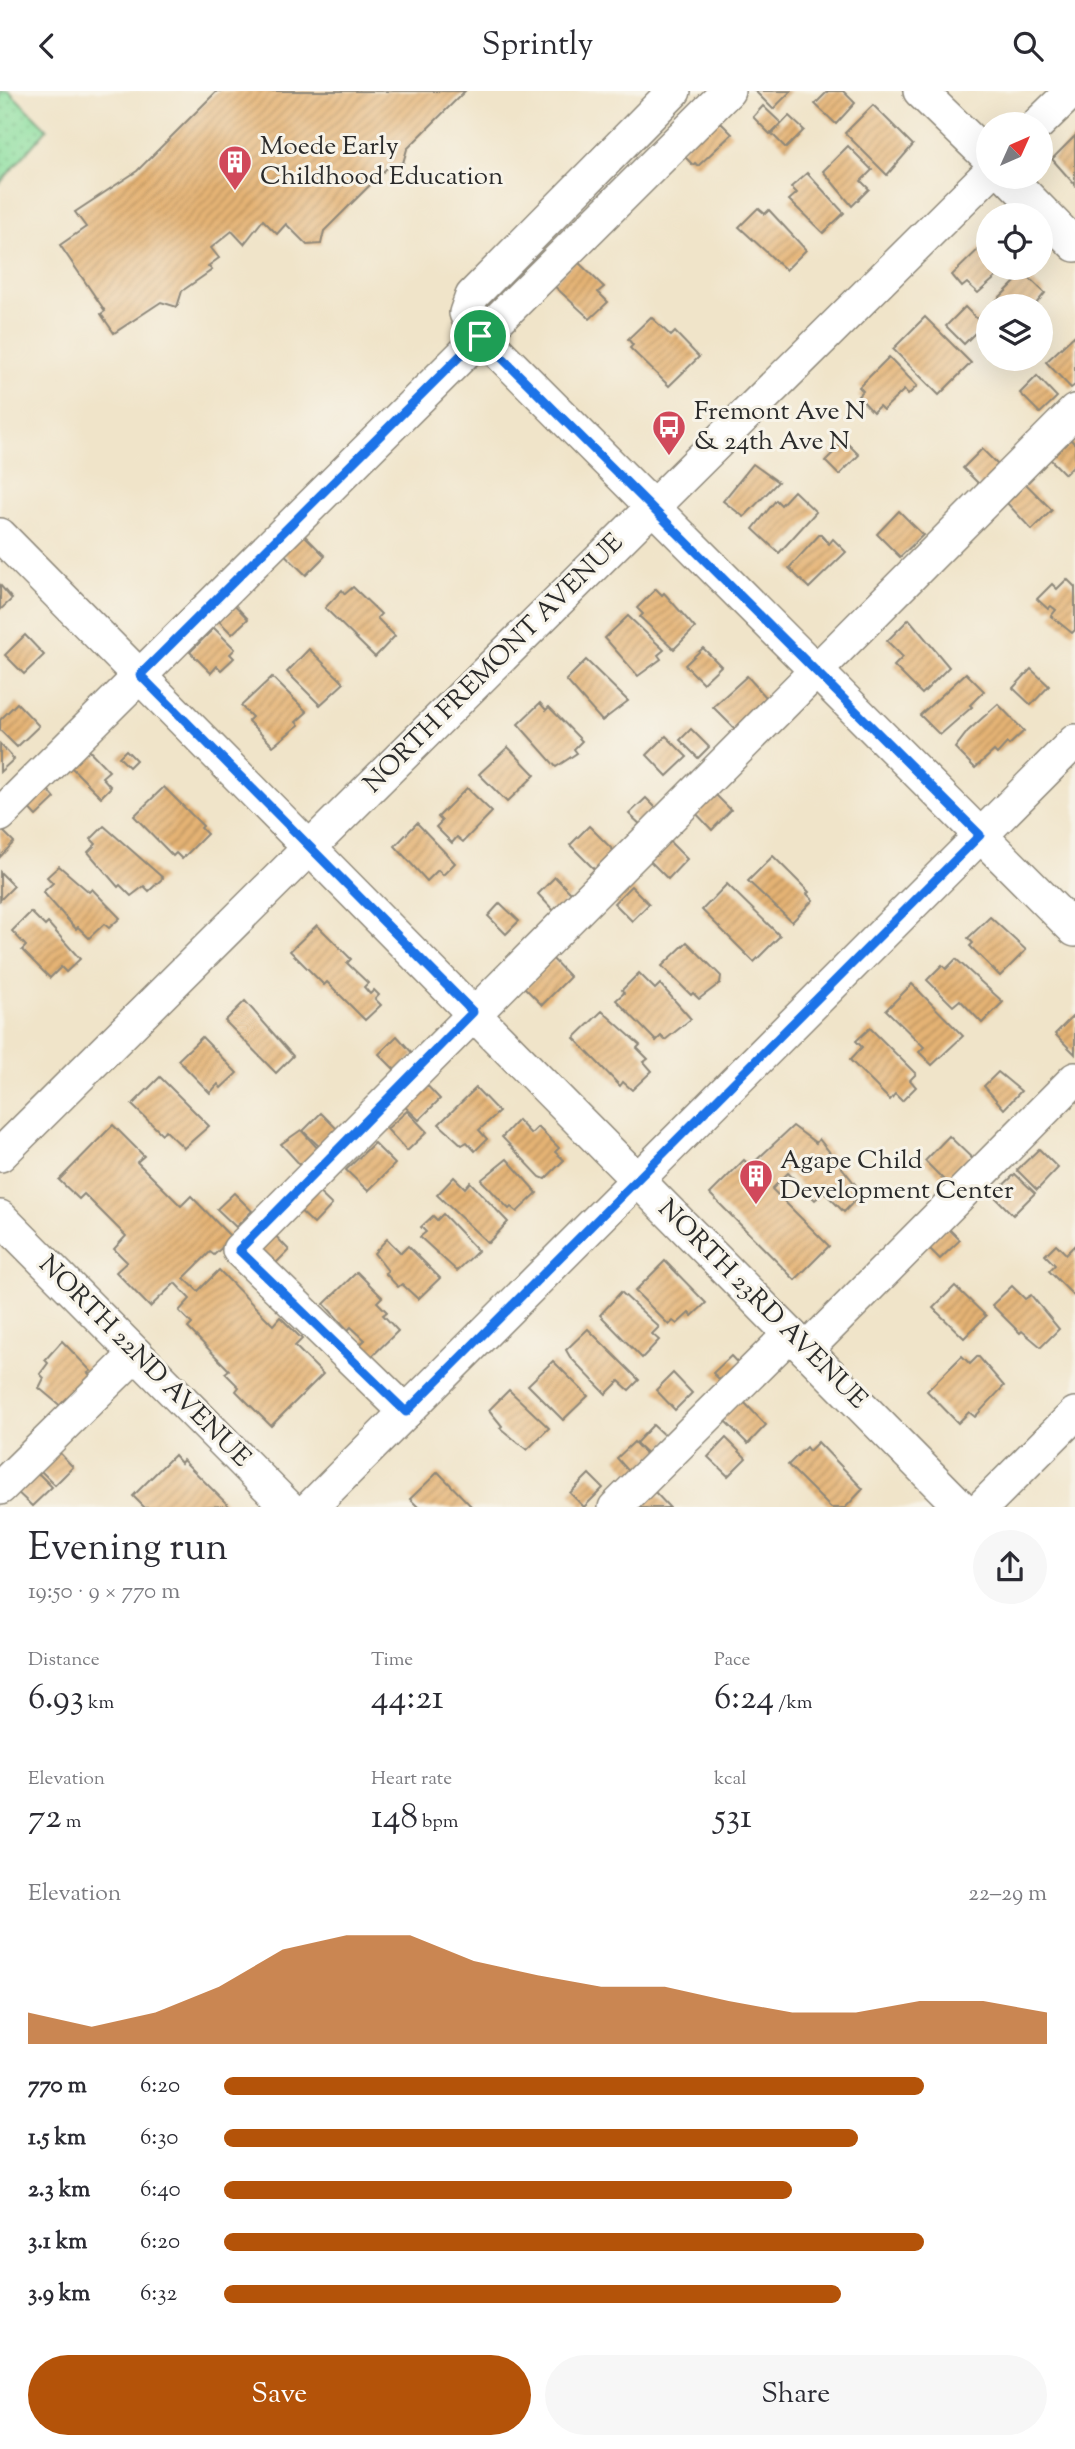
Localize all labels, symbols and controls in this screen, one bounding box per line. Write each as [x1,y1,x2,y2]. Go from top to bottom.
text: Sprintly [481,23,594,69]
icon: back [28,27,66,65]
icon: search [1009,27,1047,65]
north arrow [976,112,1054,189]
map controls [976,112,1053,371]
place label: Moede Early Childhood Education [260,129,503,196]
building icon: Moede Early Childhood Education [216,143,254,192]
button: locate [976,203,1053,280]
button: layers [976,294,1053,371]
pin [450,306,510,366]
icon: arrive [461,317,499,355]
place label: Fremont Ave N & 24th Ave N [694,394,866,461]
bus stop icon: Fremont Ave N & 24th Ave N [650,408,688,457]
street label: NORTH FREMONT AVENUE [356,526,632,802]
place label: Agape Child Development Center [780,1143,1014,1210]
building icon: Agape Child Development Center [737,1157,775,1206]
street label: NORTH 23RD AVENUE [649,1192,875,1418]
street label: NORTH 22ND AVENUE [30,1248,259,1477]
text: Evening run [28,1523,228,1577]
button: share [973,1530,1047,1604]
text: 19:50 · 9 × 770 m [28,1576,180,1609]
text: Distance [28,1647,100,1674]
text: Time [371,1647,413,1674]
text: Pace [714,1647,750,1674]
text: 6.93 [28,1674,84,1725]
text: 44:21 [371,1674,444,1725]
text: 6:24 [714,1674,774,1725]
text: km [84,1690,114,1717]
text: /km [774,1690,813,1717]
text: Elevation [28,1766,105,1793]
text: Heart rate [371,1766,452,1793]
text: kcal [714,1766,747,1793]
text: 72 [28,1793,62,1844]
text: 148 [371,1793,418,1844]
text: 531 [714,1793,752,1844]
text: m [62,1809,81,1836]
text: bpm [418,1809,459,1836]
text: Elevation [28,1878,121,1911]
text: 22–29 m [968,1878,1047,1911]
text: 770 m [28,2070,87,2103]
text: 6:20 [140,2070,180,2103]
text: 1.5 km [28,2122,86,2155]
text: 6:30 [140,2122,178,2155]
text: 2.3 km [28,2174,90,2207]
text: 6:40 [140,2174,181,2207]
text: 3.1 km [28,2226,87,2259]
text: 6:20 [140,2226,180,2259]
text: 3.9 km [28,2278,90,2311]
text: 6:32 [140,2278,177,2311]
button: Save [28,2355,531,2435]
button: Share [545,2355,1047,2435]

